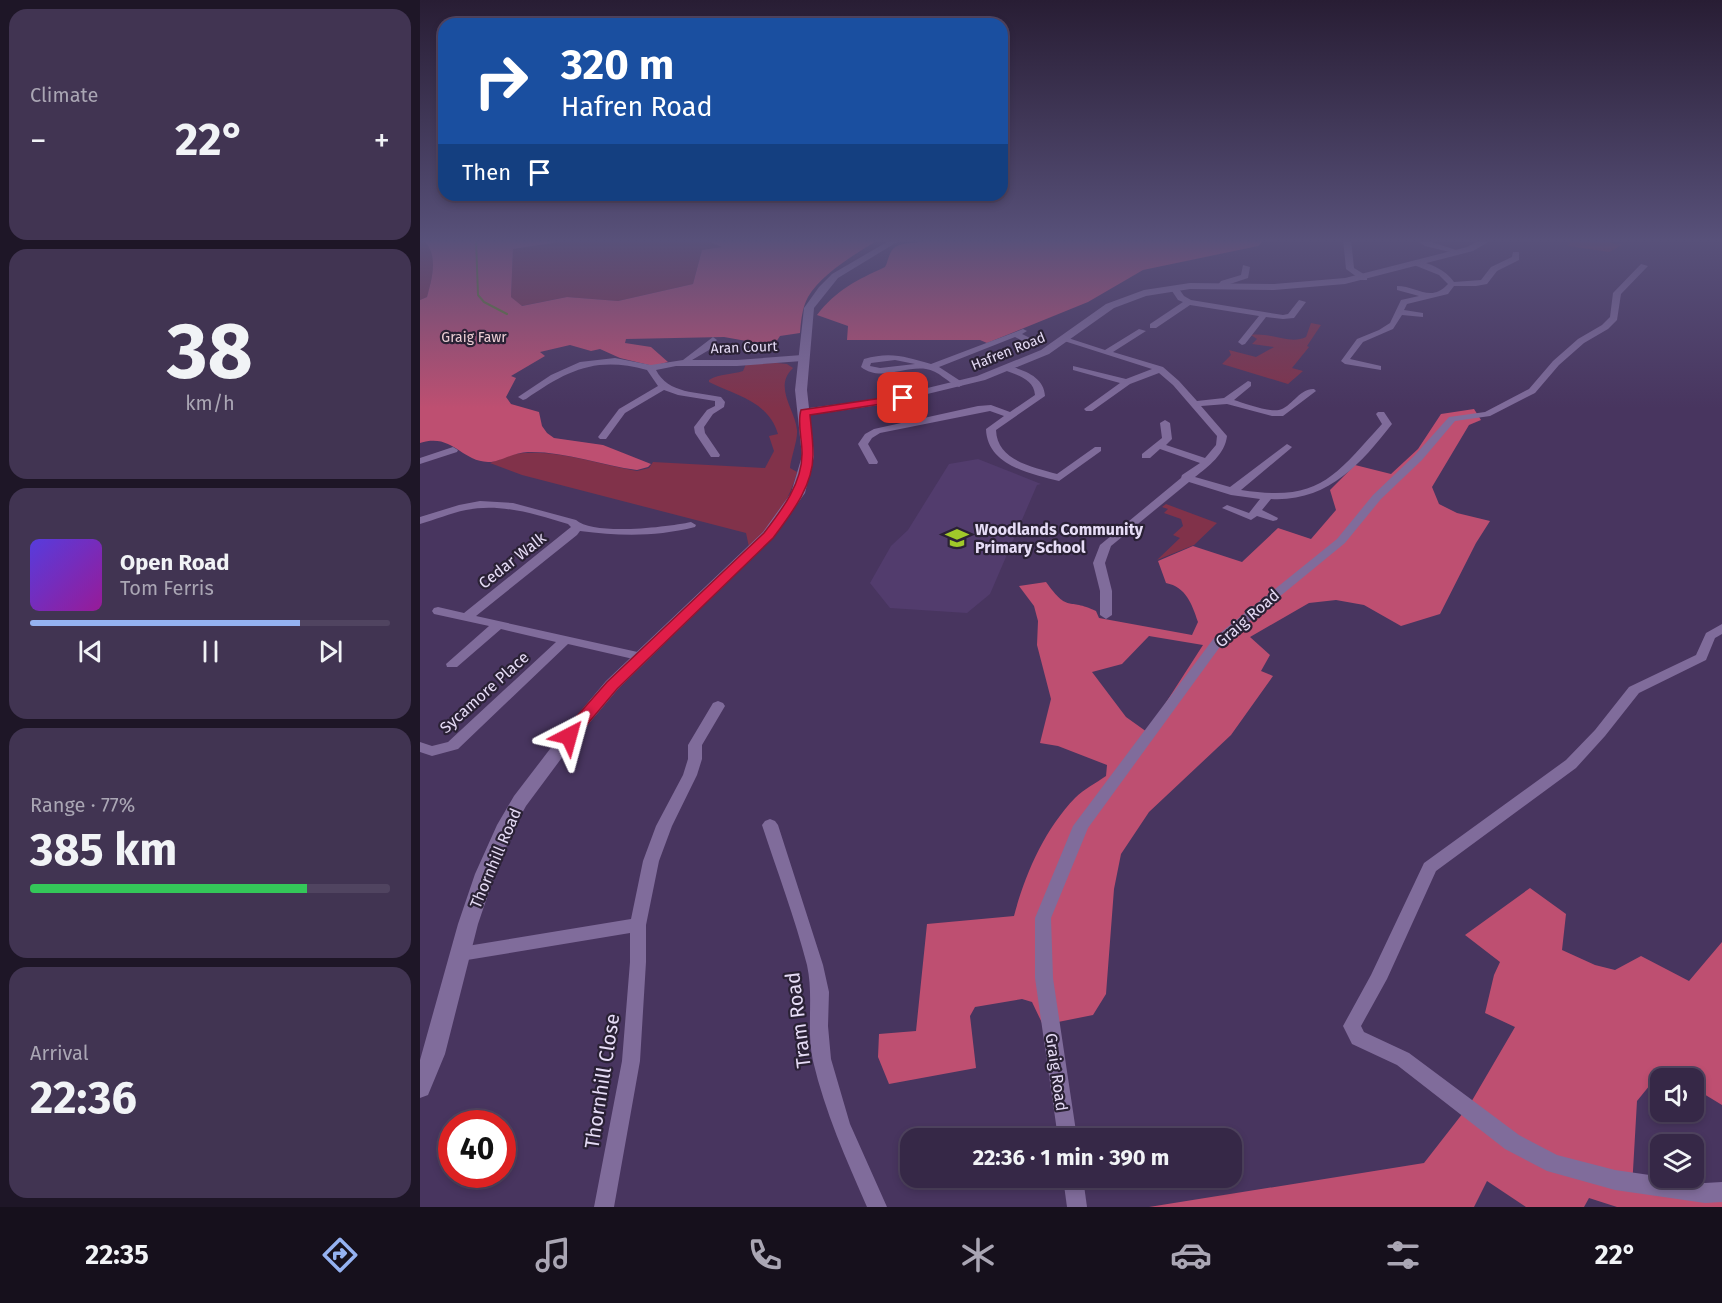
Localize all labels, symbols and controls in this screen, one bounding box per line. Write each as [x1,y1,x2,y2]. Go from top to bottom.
text: 320 m [561,40,674,90]
icon: right [462,42,540,120]
text: Climate [30,83,98,107]
text: Hafren Road [561,91,713,123]
text: 22° [175,113,245,167]
text: − [30,121,47,161]
text: + [374,121,390,161]
icon: arrive [523,156,556,189]
text: Then [462,159,511,186]
text: 38 [167,305,253,399]
park label: Graig Fawr [441,329,507,346]
street label: Hafren Road [969,329,1048,374]
street label: Aran Court [710,338,779,357]
pin [877,372,928,423]
icon: arrive [886,381,919,414]
text: km/h [185,391,235,415]
place label: Woodlands Community Primary School [975,520,1144,557]
school or university icon: Woodlands Community Primary School [944,525,970,551]
street label: Cedar Walk [475,528,550,593]
text: Open Road [120,549,230,576]
text: Tom Ferris [120,576,214,600]
street label: Graig Road [1212,585,1283,651]
icon: previous [74,635,107,668]
icon: pause [194,635,227,668]
icon: next [314,635,347,668]
street label: Sycamore Place [436,648,533,737]
position arrow [537,704,601,768]
text: Range · 77% [30,793,135,817]
street label: Thornhill Road [466,805,525,911]
text: 385 km [30,823,177,877]
street label: Tram Road [780,971,816,1069]
street label: Thornhill Close [579,1012,625,1150]
street label: Graig Road [1042,1032,1071,1112]
text: Arrival [30,1041,89,1065]
map controls [1650,1068,1704,1188]
button: sound [1650,1068,1704,1122]
text: 22:36 [30,1071,137,1125]
speed limit sign: 40 [438,1110,516,1188]
button: layers [1650,1134,1704,1188]
text: 22:36 · 1 min · 390 m [973,1144,1169,1171]
icon: directions [319,1234,361,1276]
icon: music [532,1234,574,1276]
icon: phone [744,1234,786,1276]
icon: climate [957,1234,999,1276]
icon: car [1170,1234,1212,1276]
icon: filters [1382,1234,1424,1276]
text: 22:35 [85,1239,149,1271]
text: 22° [1595,1239,1637,1271]

